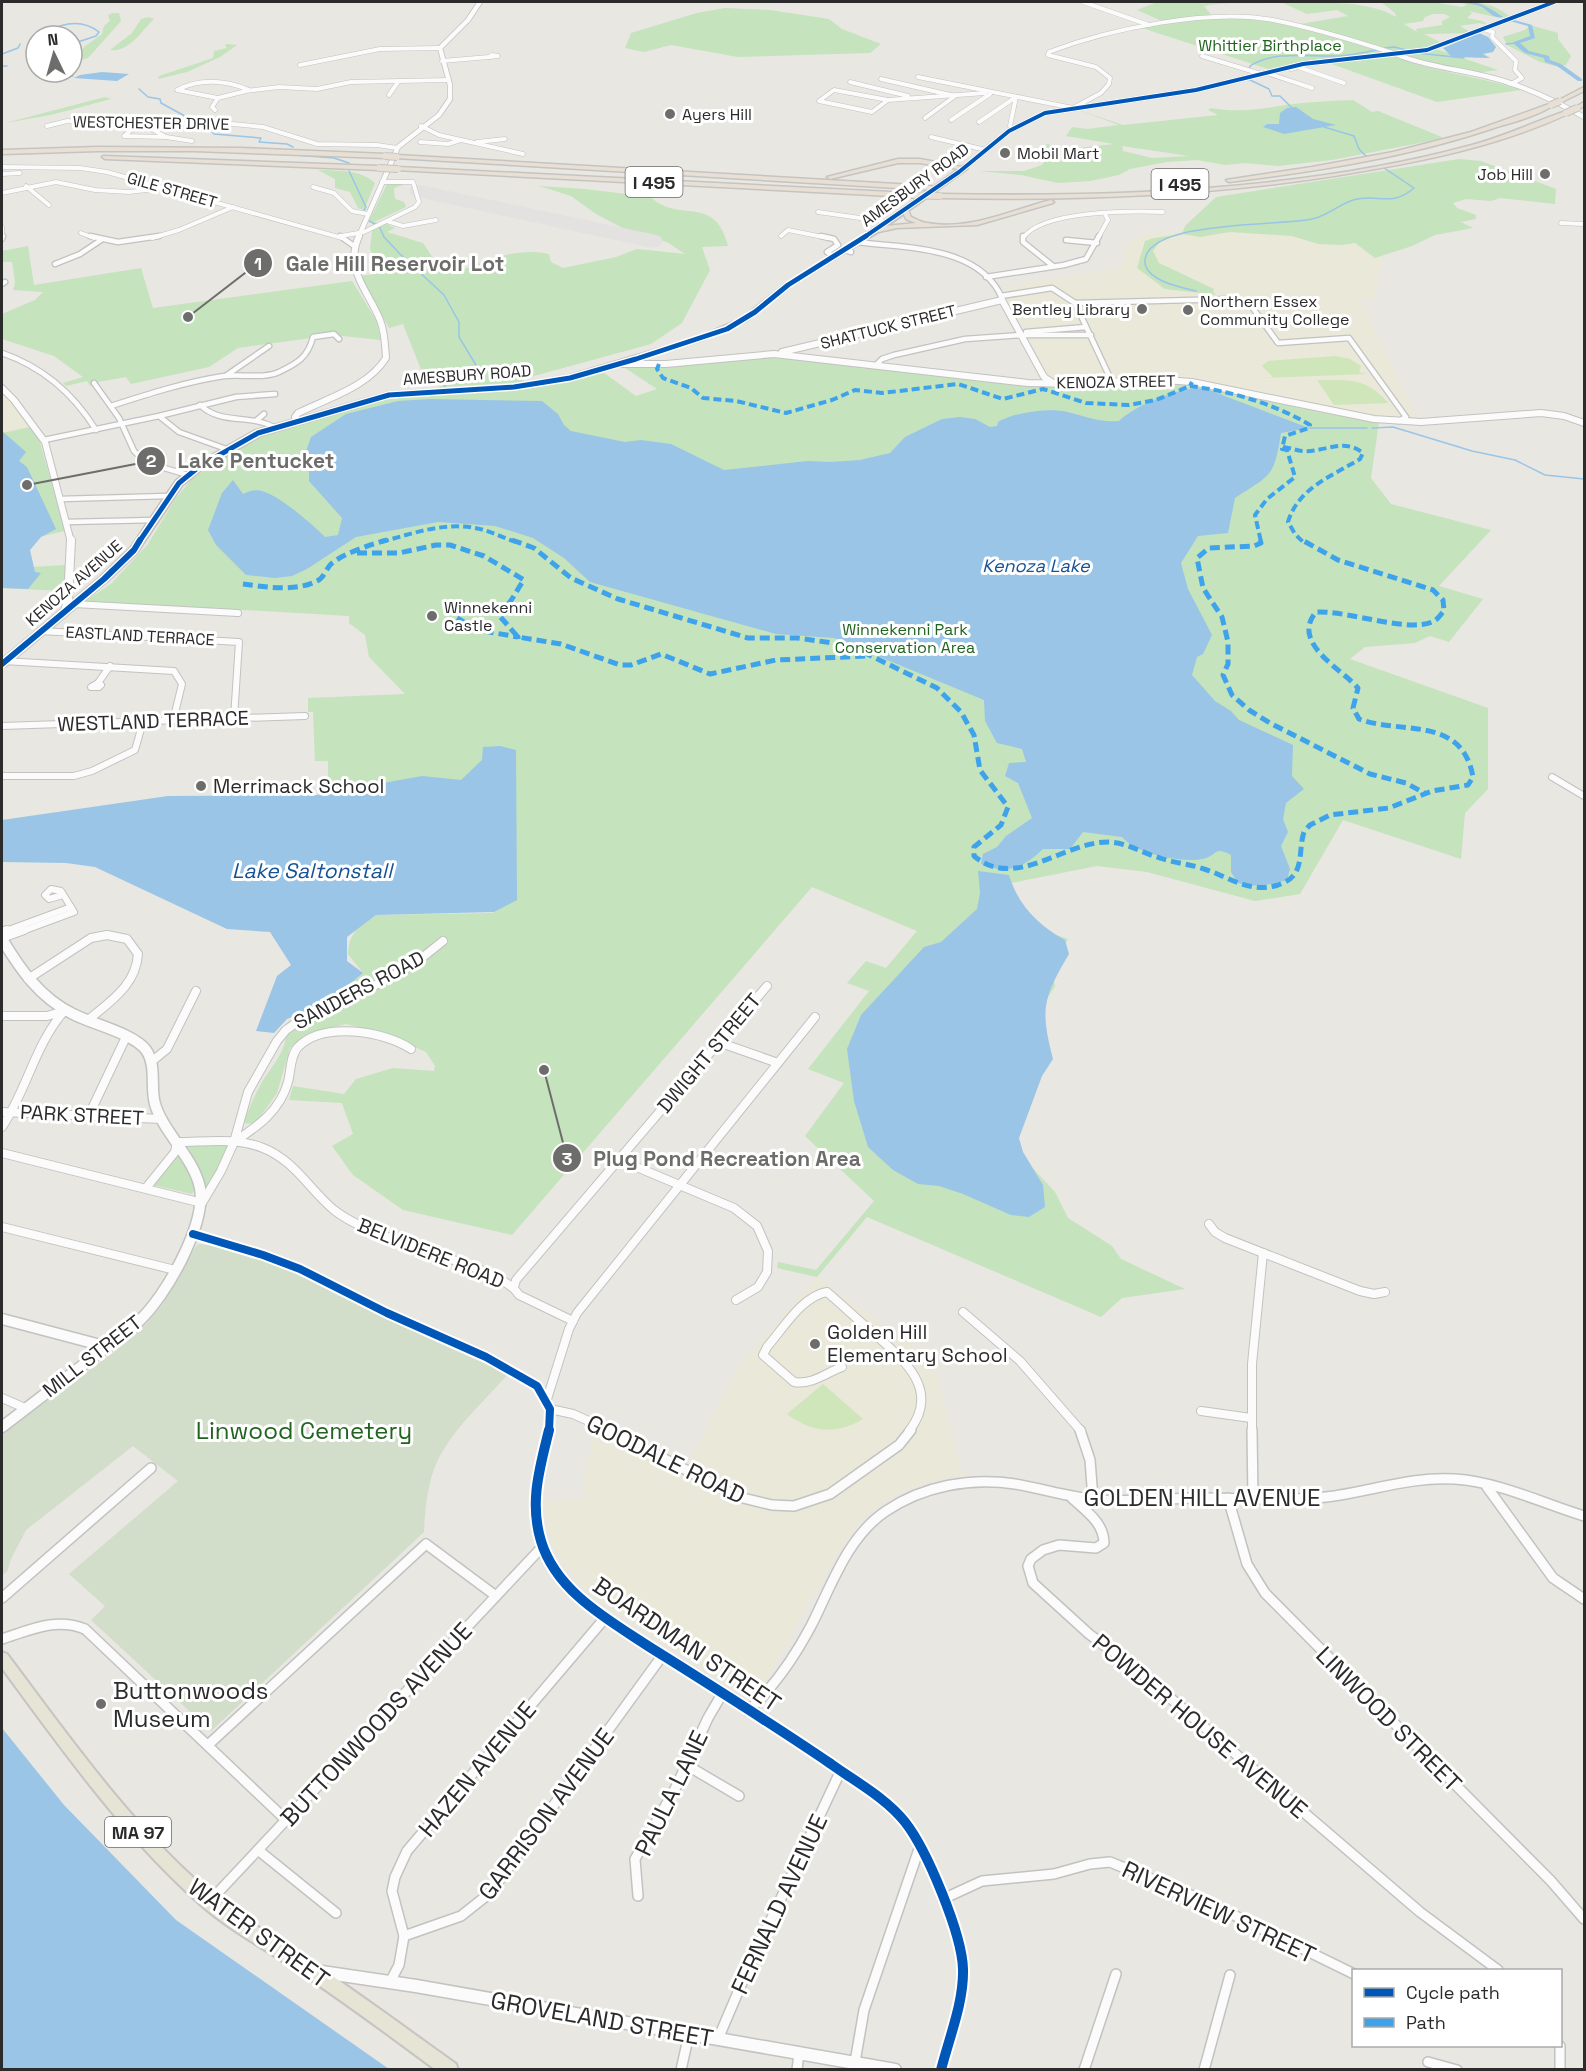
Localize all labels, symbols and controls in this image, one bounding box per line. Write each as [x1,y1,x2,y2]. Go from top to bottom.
north arrow [24,24,84,84]
text: N [46,29,59,50]
park label: Whittier Birthplace [1198,35,1342,56]
place label: Ayers Hill [682,104,752,125]
marker: Ayers Hill [663,107,677,121]
street label: WESTCHESTER DRIVE [73,111,229,135]
street label: AMESBURY ROAD [857,139,973,231]
place label: Mobil Mart [1017,143,1099,164]
marker: Mobil Mart [998,146,1012,160]
place label: Job Hill [1477,164,1533,185]
street label: GILE STREET [125,167,219,213]
road number: I 495 [626,167,682,197]
marker: Job Hill [1538,167,1552,181]
road number: I 495 [1152,169,1208,199]
callout: Gale Hill Reservoir Lot [243,244,516,283]
text: Gale Hill Reservoir Lot [286,250,504,277]
text: 1 [254,252,262,275]
place label: Northern Essex Community College [1200,291,1350,330]
place label: Bentley Library [1012,299,1130,320]
street label: SHATTUCK STREET [818,300,958,354]
marker: Bentley Library [1135,302,1149,316]
marker: Northern Essex Community College [1181,303,1195,317]
street label: AMESBURY ROAD [402,360,532,390]
street label: KENOZA STREET [1056,370,1176,394]
callout: Lake Pentucket [136,441,346,480]
text: Lake Pentucket [178,447,334,474]
text: 2 [146,449,157,472]
street label: KENOZA AVENUE [21,535,127,631]
water label: Kenoza Lake [982,554,1091,577]
place label: Winnekenni Castle [444,597,532,636]
marker: Winnekenni Castle [425,609,439,623]
park label: Winnekenni Park Conservation Area [835,619,975,658]
street label: EASTLAND TERRACE [65,622,215,650]
street label: WESTLAND TERRACE [57,705,249,737]
place label: Merrimack School [213,773,385,799]
marker: Merrimack School [194,779,208,793]
water label: Lake Saltonstall [232,857,395,884]
street label: SANDERS ROAD [289,945,429,1035]
street label: DWIGHT STREET [651,988,767,1118]
street label: PARK STREET [20,1099,145,1131]
callout: Plug Pond Recreation Area [552,1139,873,1178]
text: Plug Pond Recreation Area [593,1145,861,1172]
text: 3 [562,1147,573,1170]
street label: BELVIDERE ROAD [354,1212,508,1294]
street label: MILL STREET [37,1309,147,1403]
place label: Golden Hill Elementary School [827,1319,1008,1368]
marker: Golden Hill Elementary School [808,1337,822,1351]
street label: GOODALE ROAD [581,1407,751,1511]
park label: Linwood Cemetery [196,1415,412,1446]
street label: GOLDEN HILL AVENUE [1083,1482,1321,1513]
street label: BOARDMAN STREET [587,1570,787,1718]
street label: BUTTONWOODS AVENUE [273,1616,479,1832]
street label: POWDER HOUSE AVENUE [1086,1627,1314,1825]
street label: LINWOOD STREET [1310,1640,1468,1798]
place label: Buttonwoods Museum [113,1675,269,1734]
street label: HAZEN AVENUE [411,1695,543,1843]
marker: Buttonwoods Museum [94,1697,108,1711]
street label: GARRISON AVENUE [471,1722,621,1906]
street label: PAULA LANE [627,1725,715,1861]
street label: FERNALD AVENUE [724,1809,834,1999]
road number: MA 97 [105,1817,171,1847]
street label: RIVERVIEW STREET [1117,1854,1321,1970]
street label: WATER STREET [182,1871,336,1995]
legend [1352,1969,1562,2047]
text: Cycle path [1406,1981,1500,2004]
street label: GROVELAND STREET [488,1984,716,2054]
text: Path [1406,2011,1446,2034]

